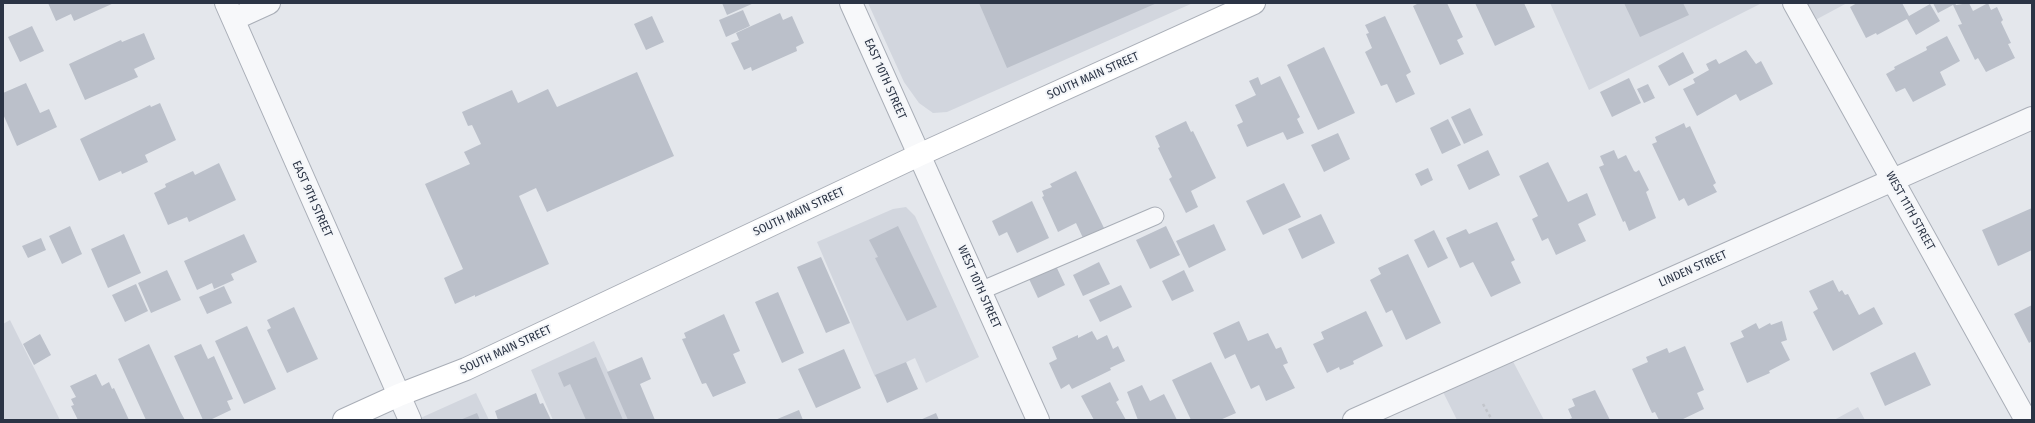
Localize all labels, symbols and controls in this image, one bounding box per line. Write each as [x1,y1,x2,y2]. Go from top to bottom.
street label: EAST 10TH STREET [861,36,909,122]
street label: SOUTH MAIN STREET [1045,49,1141,103]
street label: EAST 9TH STREET [289,159,335,239]
street label: WEST 11TH STREET [1882,169,1938,253]
street label: SOUTH MAIN STREET [751,185,847,239]
street label: WEST 10TH STREET [954,243,1004,331]
street label: LINDEN STREET [1657,248,1729,290]
street label: SOUTH MAIN STREET [458,323,554,377]

